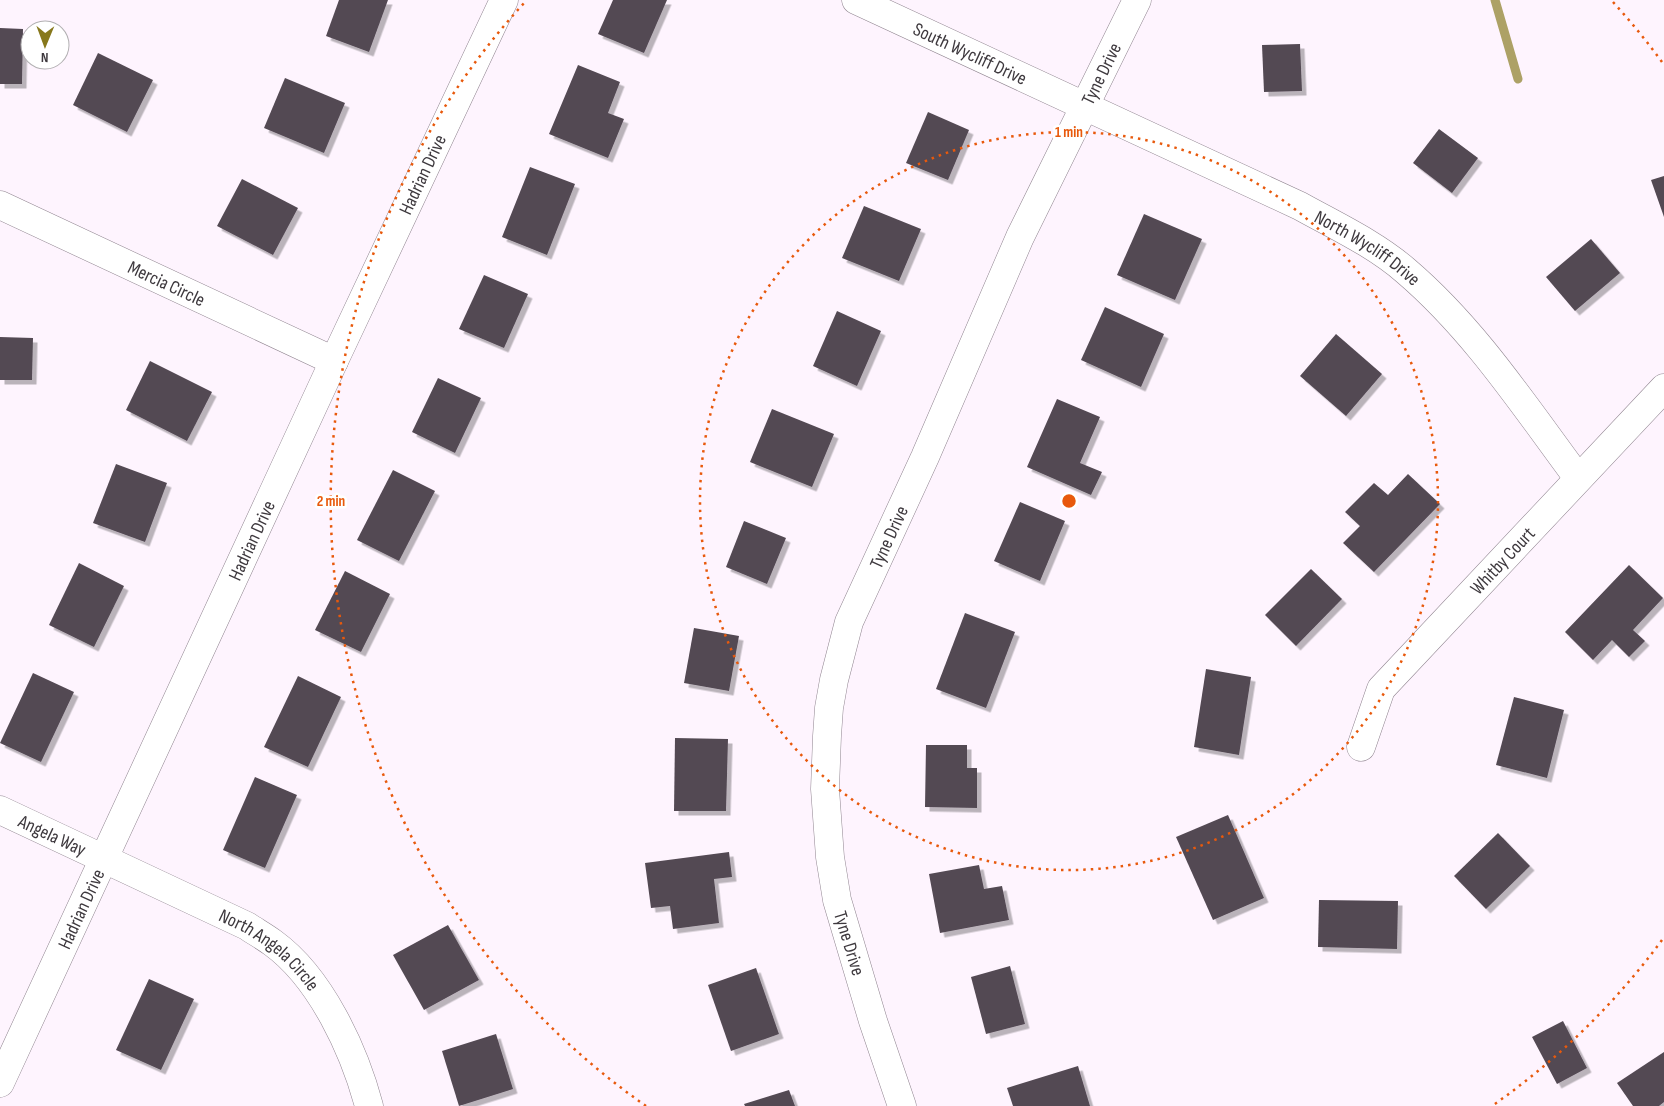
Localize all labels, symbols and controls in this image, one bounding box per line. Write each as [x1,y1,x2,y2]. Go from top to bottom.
street label: South Wycliff Drive [909,18,1030,91]
north arrow [20,20,70,70]
street label: Tyne Drive [1077,39,1127,109]
text: N [41,49,49,66]
text: 1 min [1055,123,1083,142]
street label: Hadrian Drive [395,131,452,218]
street label: North Wycliff Drive [1310,206,1425,291]
street label: Mercia Circle [124,256,208,312]
text: 2 min [317,492,345,511]
centre of rings [1060,492,1078,510]
street label: Hadrian Drive [224,497,281,585]
street label: Tyne Drive [865,503,914,572]
street label: Whitby Court [1466,523,1540,600]
street label: Angela Way [13,810,90,862]
street label: Hadrian Drive [54,866,110,953]
street label: North Angela Circle [215,905,324,996]
street label: Tyne Drive [828,908,869,978]

